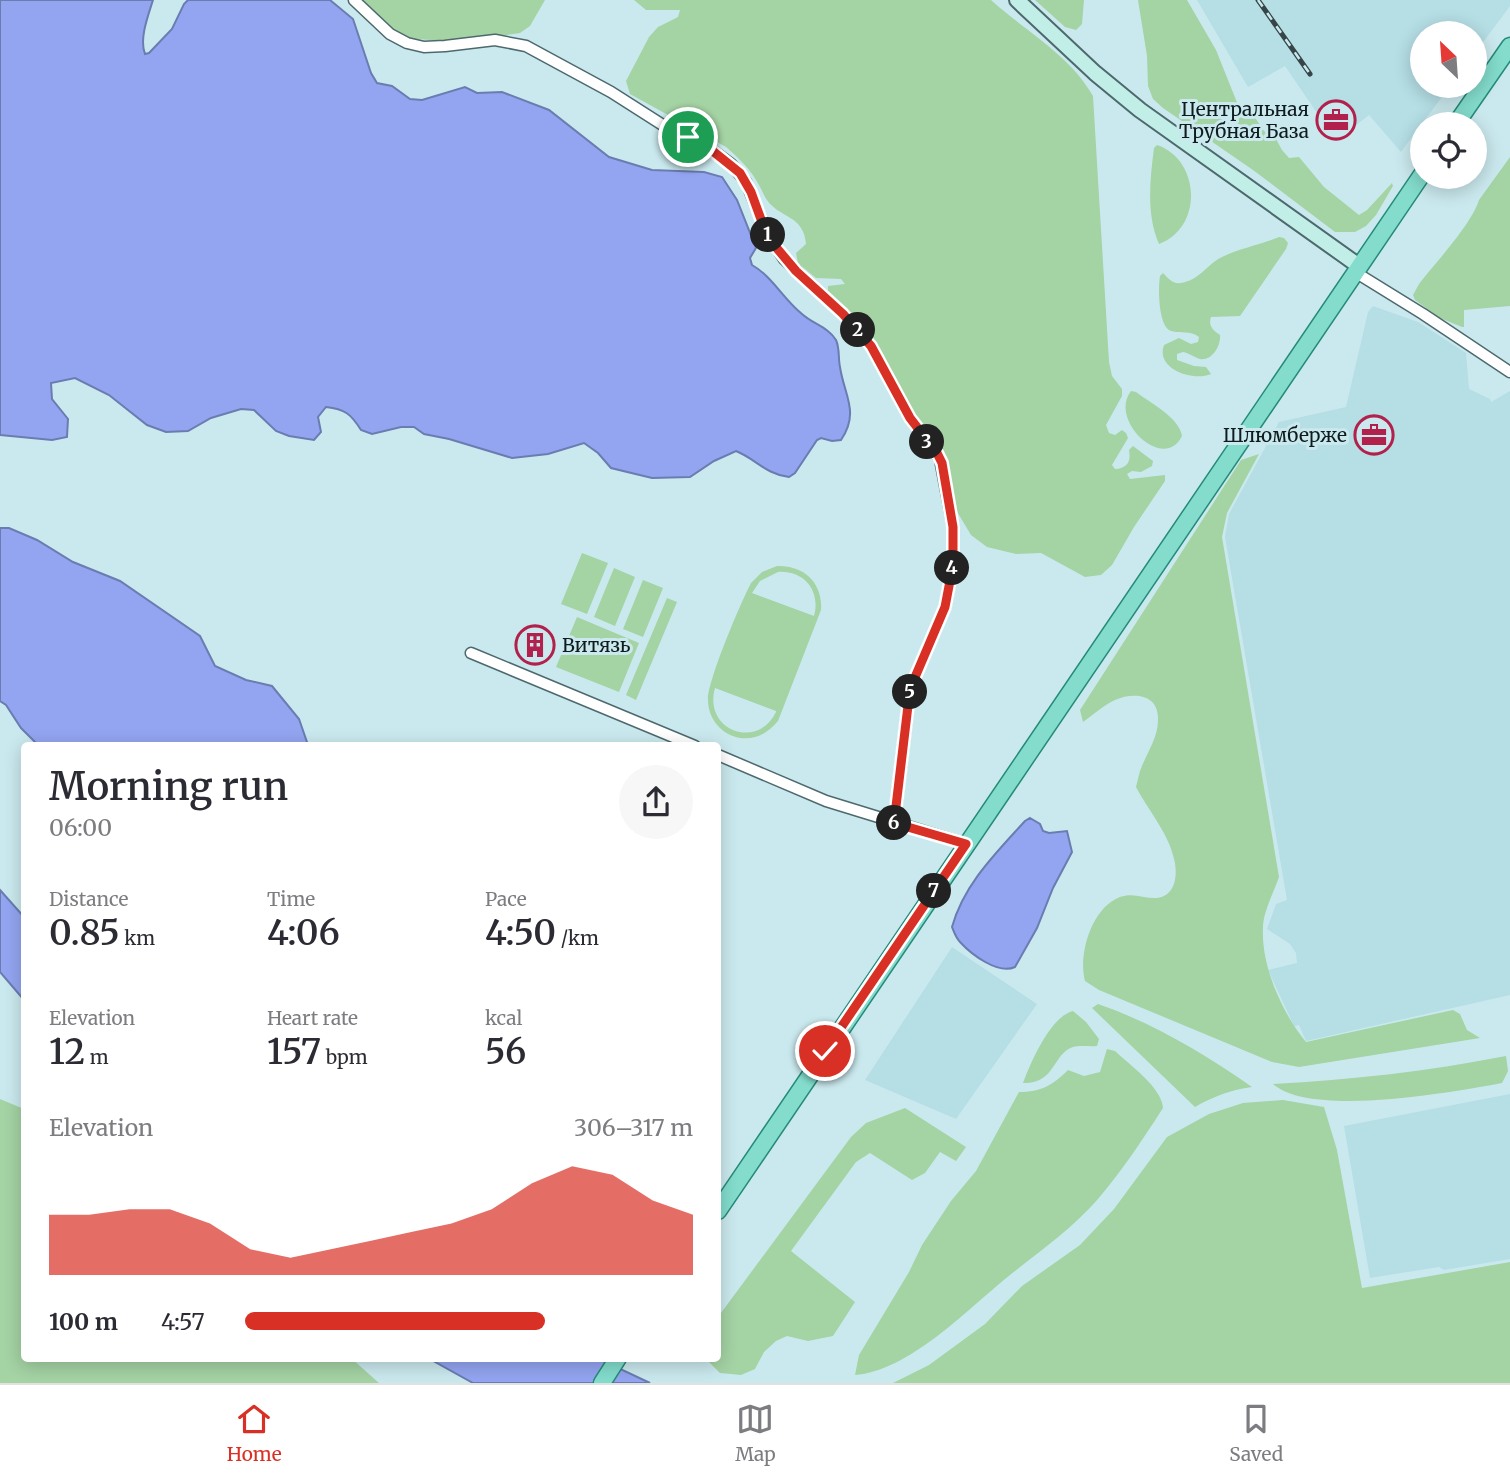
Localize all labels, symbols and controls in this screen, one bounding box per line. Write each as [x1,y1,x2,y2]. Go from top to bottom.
north arrow [1410,21,1488,98]
map controls [1410,21,1487,189]
place label: Центральная Трубная База [1179,97,1309,143]
office icon: Центральная Трубная База [1315,99,1357,141]
pin [658,107,718,167]
button: locate [1410,112,1487,189]
icon: arrive [669,118,707,156]
pin: 1 [750,218,786,252]
text: 1 [763,222,772,246]
pin: 2 [840,312,876,348]
text: 2 [852,317,863,341]
office icon: Шлюмберже [1353,414,1395,456]
place label: Шлюмберже [1223,423,1347,447]
pin: 3 [909,424,944,460]
text: 3 [921,429,932,453]
pin: 4 [934,550,970,586]
text: 4 [945,555,958,579]
building icon: Витязь [514,624,556,666]
place label: Витязь [562,633,631,657]
pin: 5 [892,674,928,710]
text: 5 [904,679,915,703]
text: Morning run [49,763,288,810]
button: share [619,765,693,839]
pin: 6 [876,806,912,840]
text: 6 [888,810,899,834]
text: 06:00 [49,813,112,842]
pin: 7 [916,874,951,908]
text: 7 [928,878,939,902]
text: Distance [49,887,128,911]
text: Time [267,887,315,911]
text: Pace [485,887,527,911]
text: 0.85 [49,911,120,955]
text: 4:06 [267,911,340,955]
text: 4:50 [485,911,556,955]
text: km [120,926,155,950]
text: /km [556,926,599,950]
text: Elevation [49,1006,135,1030]
text: Heart rate [267,1006,358,1030]
text: kcal [485,1006,522,1030]
pin [795,1021,855,1081]
text: 12 [49,1030,85,1074]
text: 157 [267,1030,321,1074]
text: 56 [485,1030,526,1074]
icon: check [806,1032,844,1070]
text: m [85,1045,109,1069]
text: bpm [321,1045,368,1069]
text: Elevation [49,1113,153,1142]
text: 306–317 m [574,1113,693,1142]
text: 100 m [49,1307,118,1336]
text: 4:57 [161,1307,205,1336]
tab: Home [227,1400,282,1466]
tab: Map [735,1400,776,1466]
tab: Saved [1229,1400,1283,1466]

